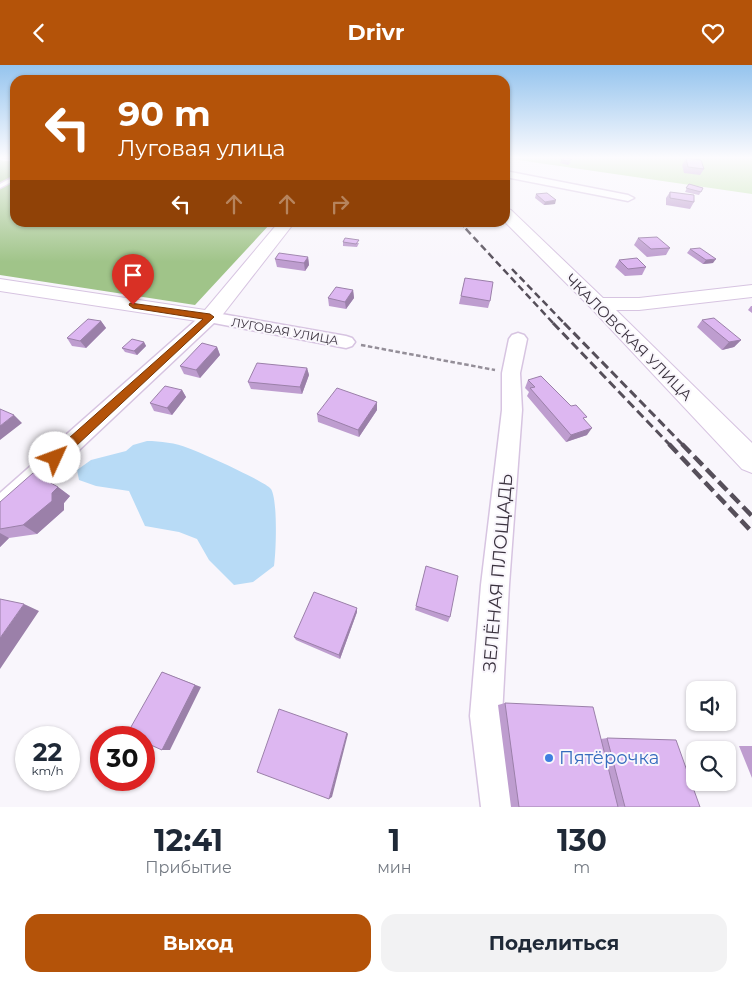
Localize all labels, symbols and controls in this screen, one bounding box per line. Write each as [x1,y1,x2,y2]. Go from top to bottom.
icon: back [25,19,53,47]
text: Drivr [348,19,404,46]
icon: heart [699,19,727,47]
text: 90 m [118,92,211,135]
icon: left [35,95,100,160]
text: Луговая улица [118,135,285,162]
icon: left [167,190,195,218]
icon: ahead [220,190,248,218]
icon: ahead [273,190,301,218]
icon: right [326,190,354,218]
pin [112,254,154,305]
icon: arrive [119,261,147,289]
street label: ЧКАЛОВСКАЯ УЛИЦА [562,270,696,404]
street label: ЛУГОВАЯ УЛИЦА [230,314,340,348]
position arrow [28,431,80,483]
street label: ЗЕЛЁНАЯ ПЛОЩАДЬ [478,473,518,673]
map controls [686,681,736,791]
button: sound [686,681,736,731]
speed limit sign: 30 [90,726,155,791]
text: 22 [33,737,62,767]
button: search [686,741,736,791]
place label: Пятёрочка [559,747,659,769]
marker: Пятёрочка [543,752,555,764]
text: km/h [31,763,64,778]
text: 12:41 [154,822,223,859]
text: 1 [389,822,400,859]
text: 130 [557,822,607,859]
text: Прибытие [145,858,232,877]
text: мин [377,858,412,877]
text: m [573,858,590,877]
button: Выход [25,914,371,972]
button: Поделиться [381,914,727,972]

